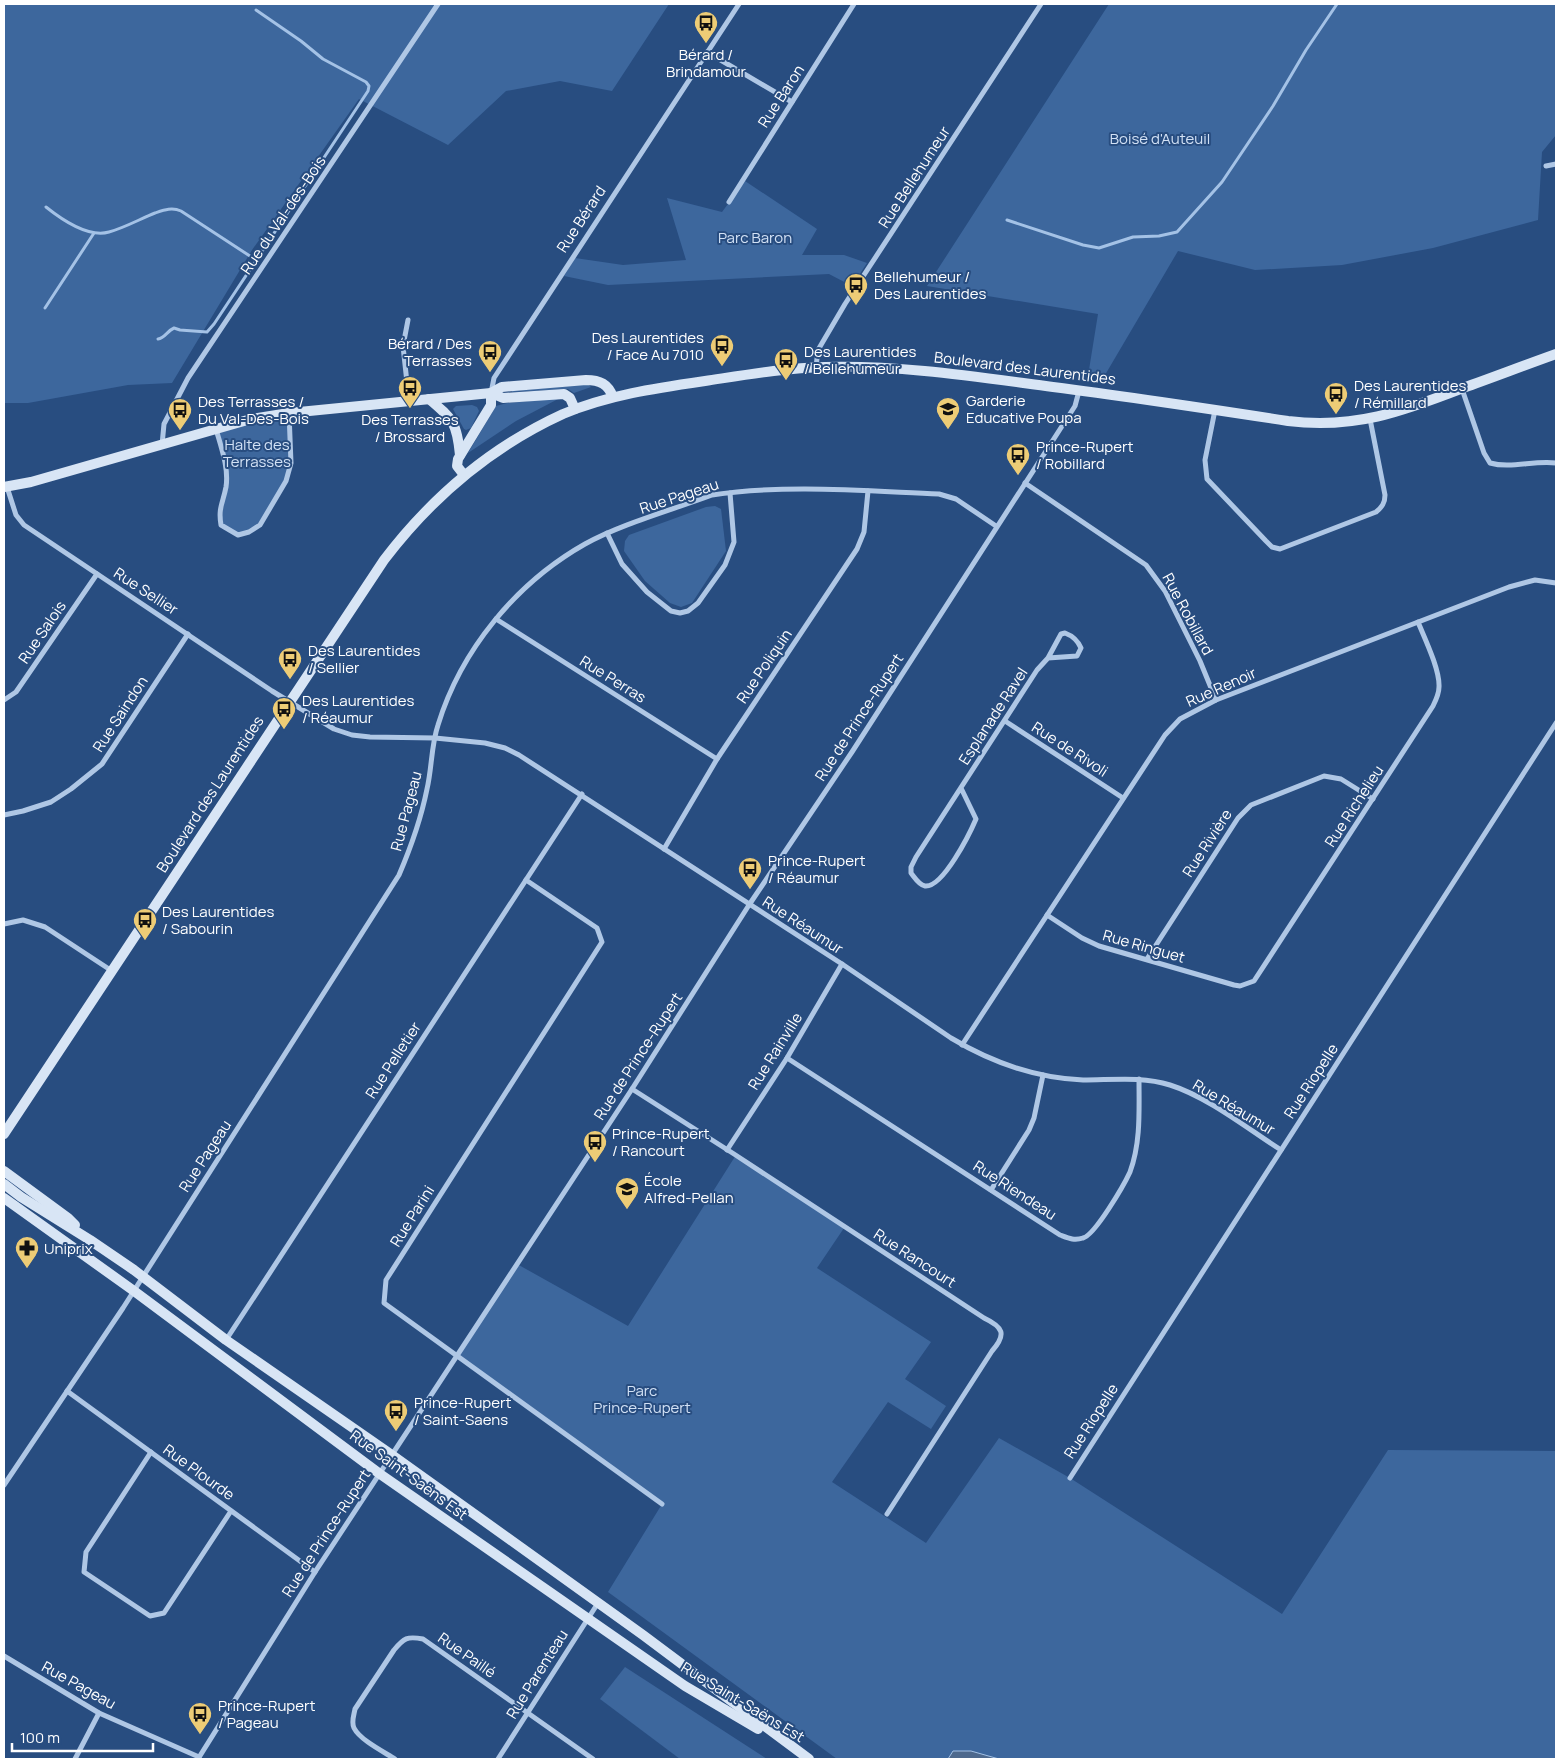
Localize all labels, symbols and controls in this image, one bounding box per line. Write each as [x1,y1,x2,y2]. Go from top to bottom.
bus stop icon: Bérard / Brindamour [693,10,719,44]
place label: Bérard / Brindamour [666,44,747,82]
street label: Rue Baron [753,61,809,131]
street label: Rue Bellehumeur [873,122,955,232]
park label: Boisé d'Auteuil [1110,128,1210,149]
street label: Rue du Val-des-Bois [236,152,331,278]
street label: Rue Bérard [552,182,610,256]
park label: Parc Baron [718,227,792,248]
place label: Bellehumeur / Des Laurentides [874,266,986,304]
bus stop icon: Bellehumeur / Des Laurentides [843,272,869,306]
place label: Des Laurentides / Face Au 7010 [592,327,704,365]
place label: Bérard / Des Terrasses [388,333,472,371]
bus stop icon: Des Laurentides / Face Au 7010 [709,333,735,367]
bus stop icon: Bérard / Des Terrasses [477,339,503,373]
place label: Des Laurentides / Bellehumeur [804,341,916,379]
street label: Boulevard des Laurentides [933,346,1117,390]
bus stop icon: Des Laurentides / Bellehumeur [773,347,799,381]
bus stop icon: Des Terrasses / Brossard [397,375,423,409]
place label: Des Laurentides / Rémillard [1354,375,1466,413]
bus stop icon: Des Laurentides / Rémillard [1323,381,1349,415]
place label: Garderie Educative Poupa [966,390,1082,428]
place label: Des Terrasses / Du Val-Des-Bois [198,391,309,429]
school or university icon: Garderie Educative Poupa [935,396,961,430]
bus stop icon: Des Terrasses / Du Val-Des-Bois [167,397,193,431]
place label: Des Terrasses / Brossard [361,409,459,447]
park label: Halte des Terrasses [223,434,291,472]
place label: Prince-Rupert / Robillard [1036,436,1133,474]
bus stop icon: Prince-Rupert / Robillard [1005,442,1031,476]
street label: Rue Pageau [637,473,721,519]
street label: Rue Sellier [110,562,183,620]
street label: Rue Robillard [1158,569,1218,659]
street label: Rue Salois [13,596,71,667]
street label: Rue Poliquin [731,625,797,707]
place label: Des Laurentides / Sellier [308,640,420,678]
bus stop icon: Des Laurentides / Sellier [277,646,303,680]
street label: Rue de Prince-Rupert [810,649,908,785]
street label: Rue Perras [576,650,650,708]
street label: Rue Renoir [1183,662,1260,712]
street label: Esplanade Ravel [954,663,1032,769]
street label: Rue Saindon [88,672,152,756]
place label: Des Laurentides / Réaumur [302,690,414,728]
bus stop icon: Des Laurentides / Réaumur [271,696,297,730]
street label: Boulevard des Laurentides [151,712,269,876]
street label: Rue de Rivoli [1028,717,1112,781]
street label: Rue Richelieu [1320,761,1388,851]
street label: Rue Pageau [385,769,427,853]
street label: Rue Rivière [1177,805,1237,881]
place label: Prince-Rupert / Réaumur [768,850,865,888]
bus stop icon: Prince-Rupert / Réaumur [737,856,763,890]
street label: Rue Réaumur [758,891,848,959]
place label: Des Laurentides / Sabourin [162,901,274,939]
bus stop icon: Des Laurentides / Sabourin [132,907,158,941]
street label: Rue Ringuet [1100,924,1188,968]
street label: Rue de Prince-Rupert [589,988,687,1124]
street label: Rue Rainville [743,1008,807,1094]
street label: Rue Pelletier [360,1017,426,1102]
street label: Rue Riopelle [1279,1039,1343,1123]
street label: Rue Réaumur [1189,1074,1280,1140]
street label: Rue Pageau [174,1116,236,1196]
place label: Prince-Rupert / Rancourt [612,1123,709,1161]
bus stop icon: Prince-Rupert / Rancourt [582,1129,608,1163]
street label: Rue Riendeau [969,1155,1061,1225]
place label: École Alfred-Pellan [644,1170,734,1208]
school or university icon: École Alfred-Pellan [614,1176,640,1210]
street label: Rue Parini [385,1181,439,1251]
street label: Rue Rancourt [870,1224,960,1292]
pharmacy icon: Uniprix [14,1235,40,1269]
place label: Uniprix [44,1238,93,1259]
street label: Rue Riopelle [1059,1379,1123,1463]
park label: Parc Prince-Rupert [593,1380,691,1418]
place label: Prince-Rupert / Saint-Saens [414,1392,511,1430]
bus stop icon: Prince-Rupert / Saint-Saens [383,1398,409,1432]
street label: Rue Saint-Saëns Est [346,1425,472,1525]
street label: Rue Plourde [159,1439,239,1505]
street label: Rue de Prince-Rupert [277,1465,375,1601]
street label: Rue Parenteau [501,1625,573,1723]
street label: Rue Paillé [434,1627,500,1683]
street label: Rue Pageau [38,1656,120,1714]
street label: Rue Saint-Saëns Est [677,1657,809,1747]
place label: Prince-Rupert / Pageau [218,1695,315,1733]
bus stop icon: Prince-Rupert / Pageau [187,1701,213,1735]
scale bar [12,1720,154,1752]
text: 100 m [20,1727,60,1748]

